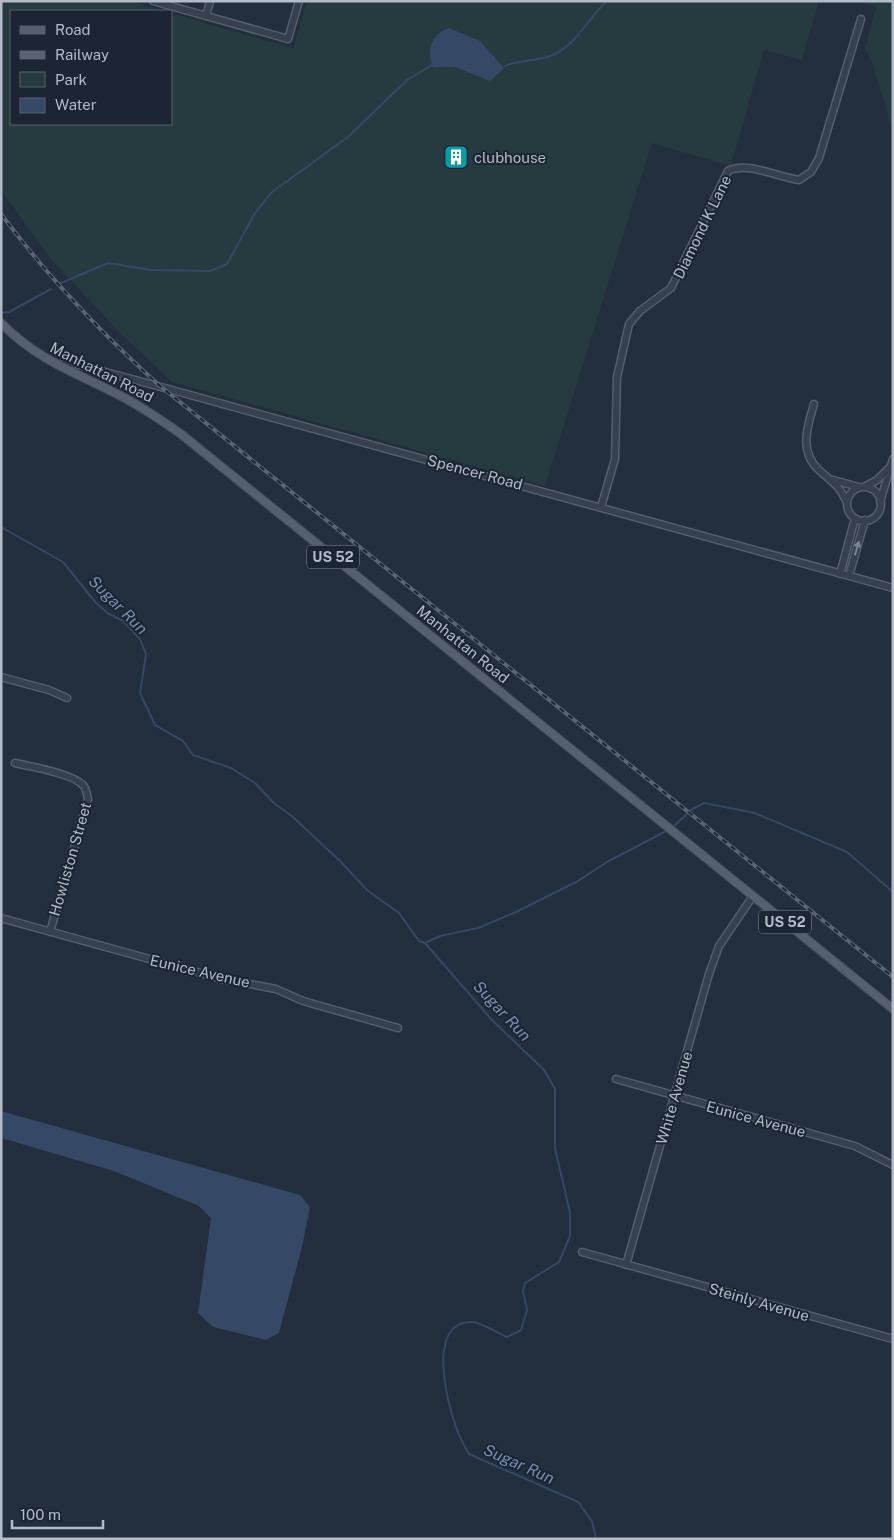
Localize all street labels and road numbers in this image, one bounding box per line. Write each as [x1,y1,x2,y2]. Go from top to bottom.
street label: Diamond K Lane [670,173,734,281]
street label: Manhattan Road [47,339,157,405]
street label: Spencer Road [426,451,524,493]
road number: US 52 [307,546,359,568]
street label: Manhattan Road [413,602,513,686]
street label: Howliston Street [46,800,94,918]
road number: US 52 [759,910,811,934]
street label: Eunice Avenue [148,951,252,991]
street label: White Avenue [653,1050,695,1146]
street label: Eunice Avenue [705,1098,807,1140]
street label: Steinly Avenue [707,1280,811,1324]

